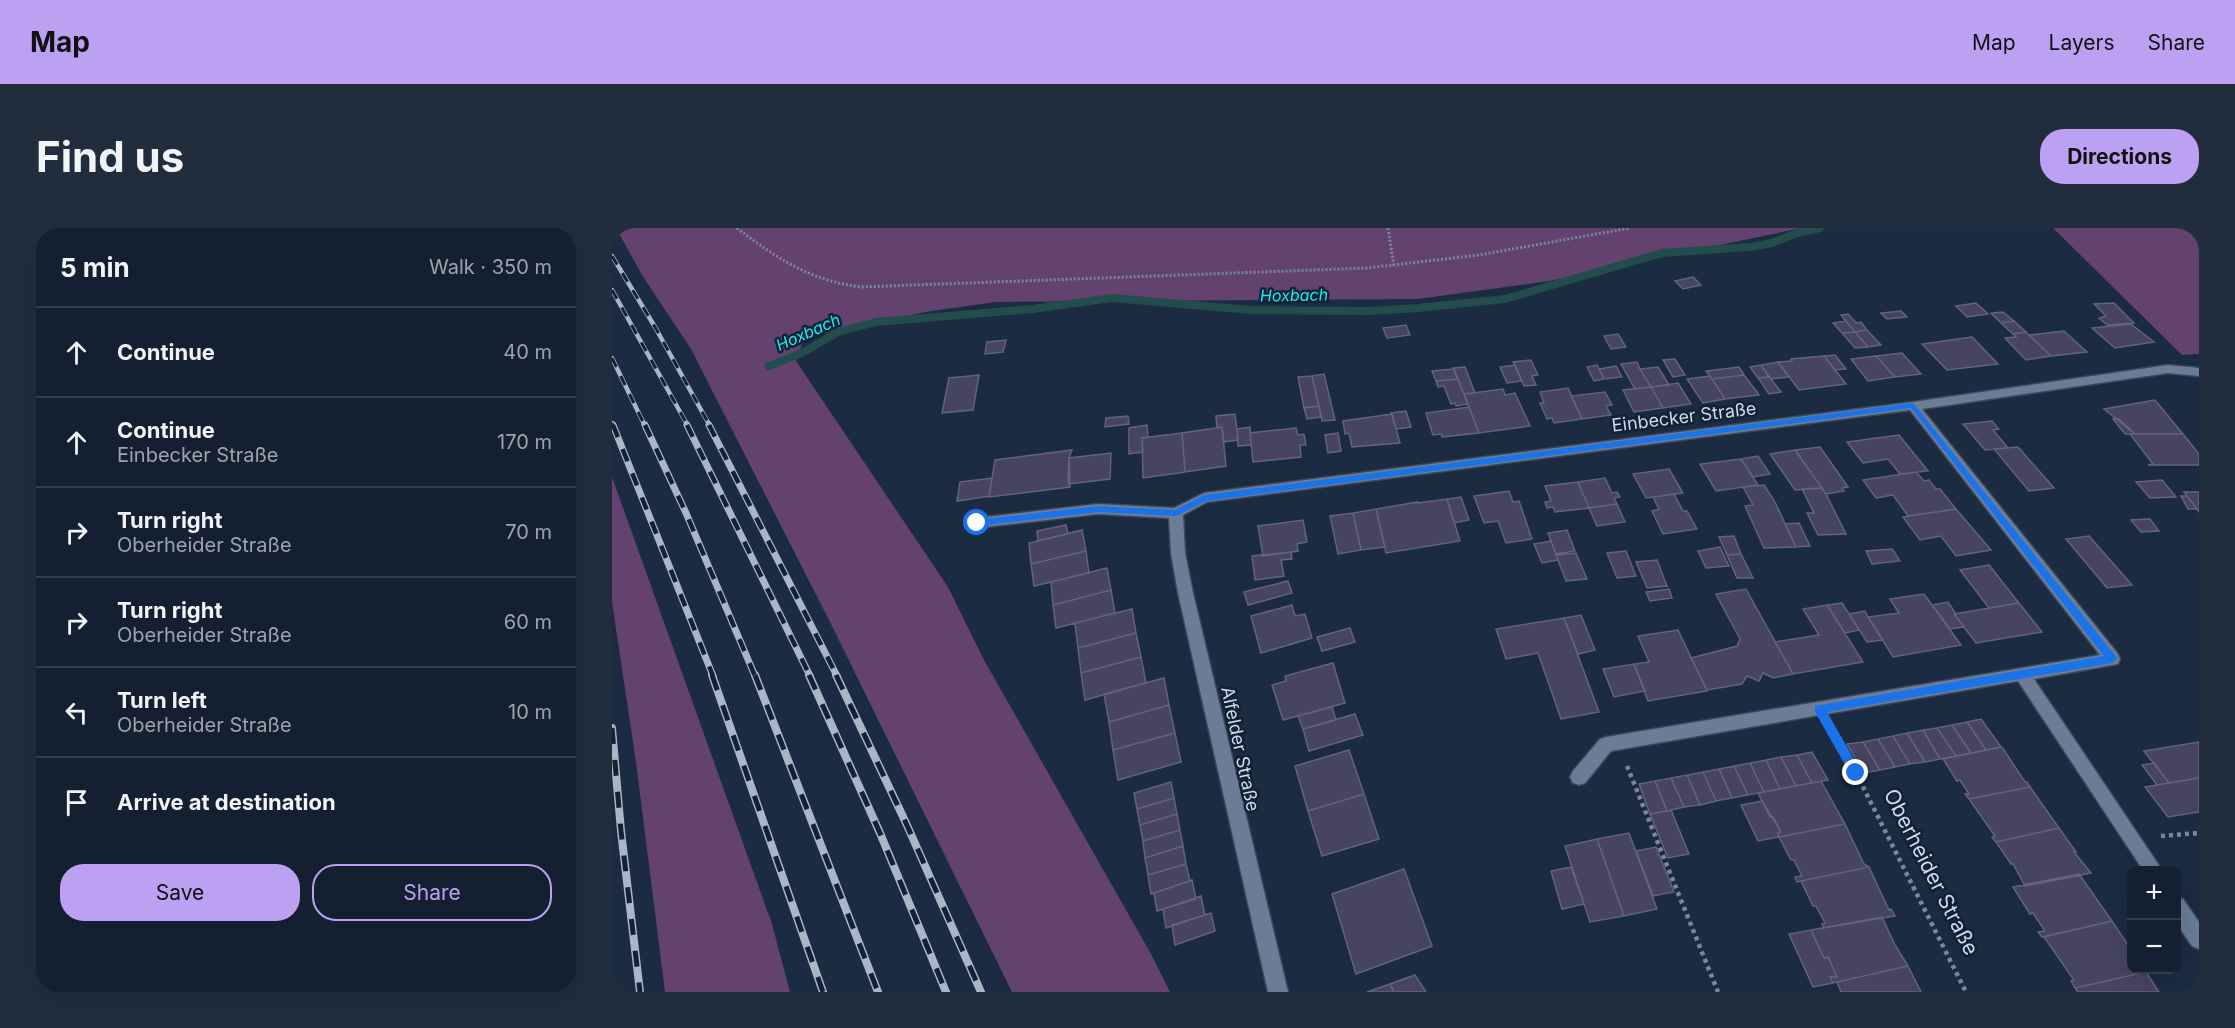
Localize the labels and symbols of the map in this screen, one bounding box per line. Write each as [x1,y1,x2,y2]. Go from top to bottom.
water label: Hoxbach [1260,284,1328,306]
water label: Hoxbach [773,309,843,355]
street label: Einbecker Straße [1611,397,1757,436]
route start [963,509,989,535]
street label: Alfelder Straße [1217,685,1264,813]
route end [1842,759,1868,785]
street label: Oberheider Straße [1879,784,1984,959]

